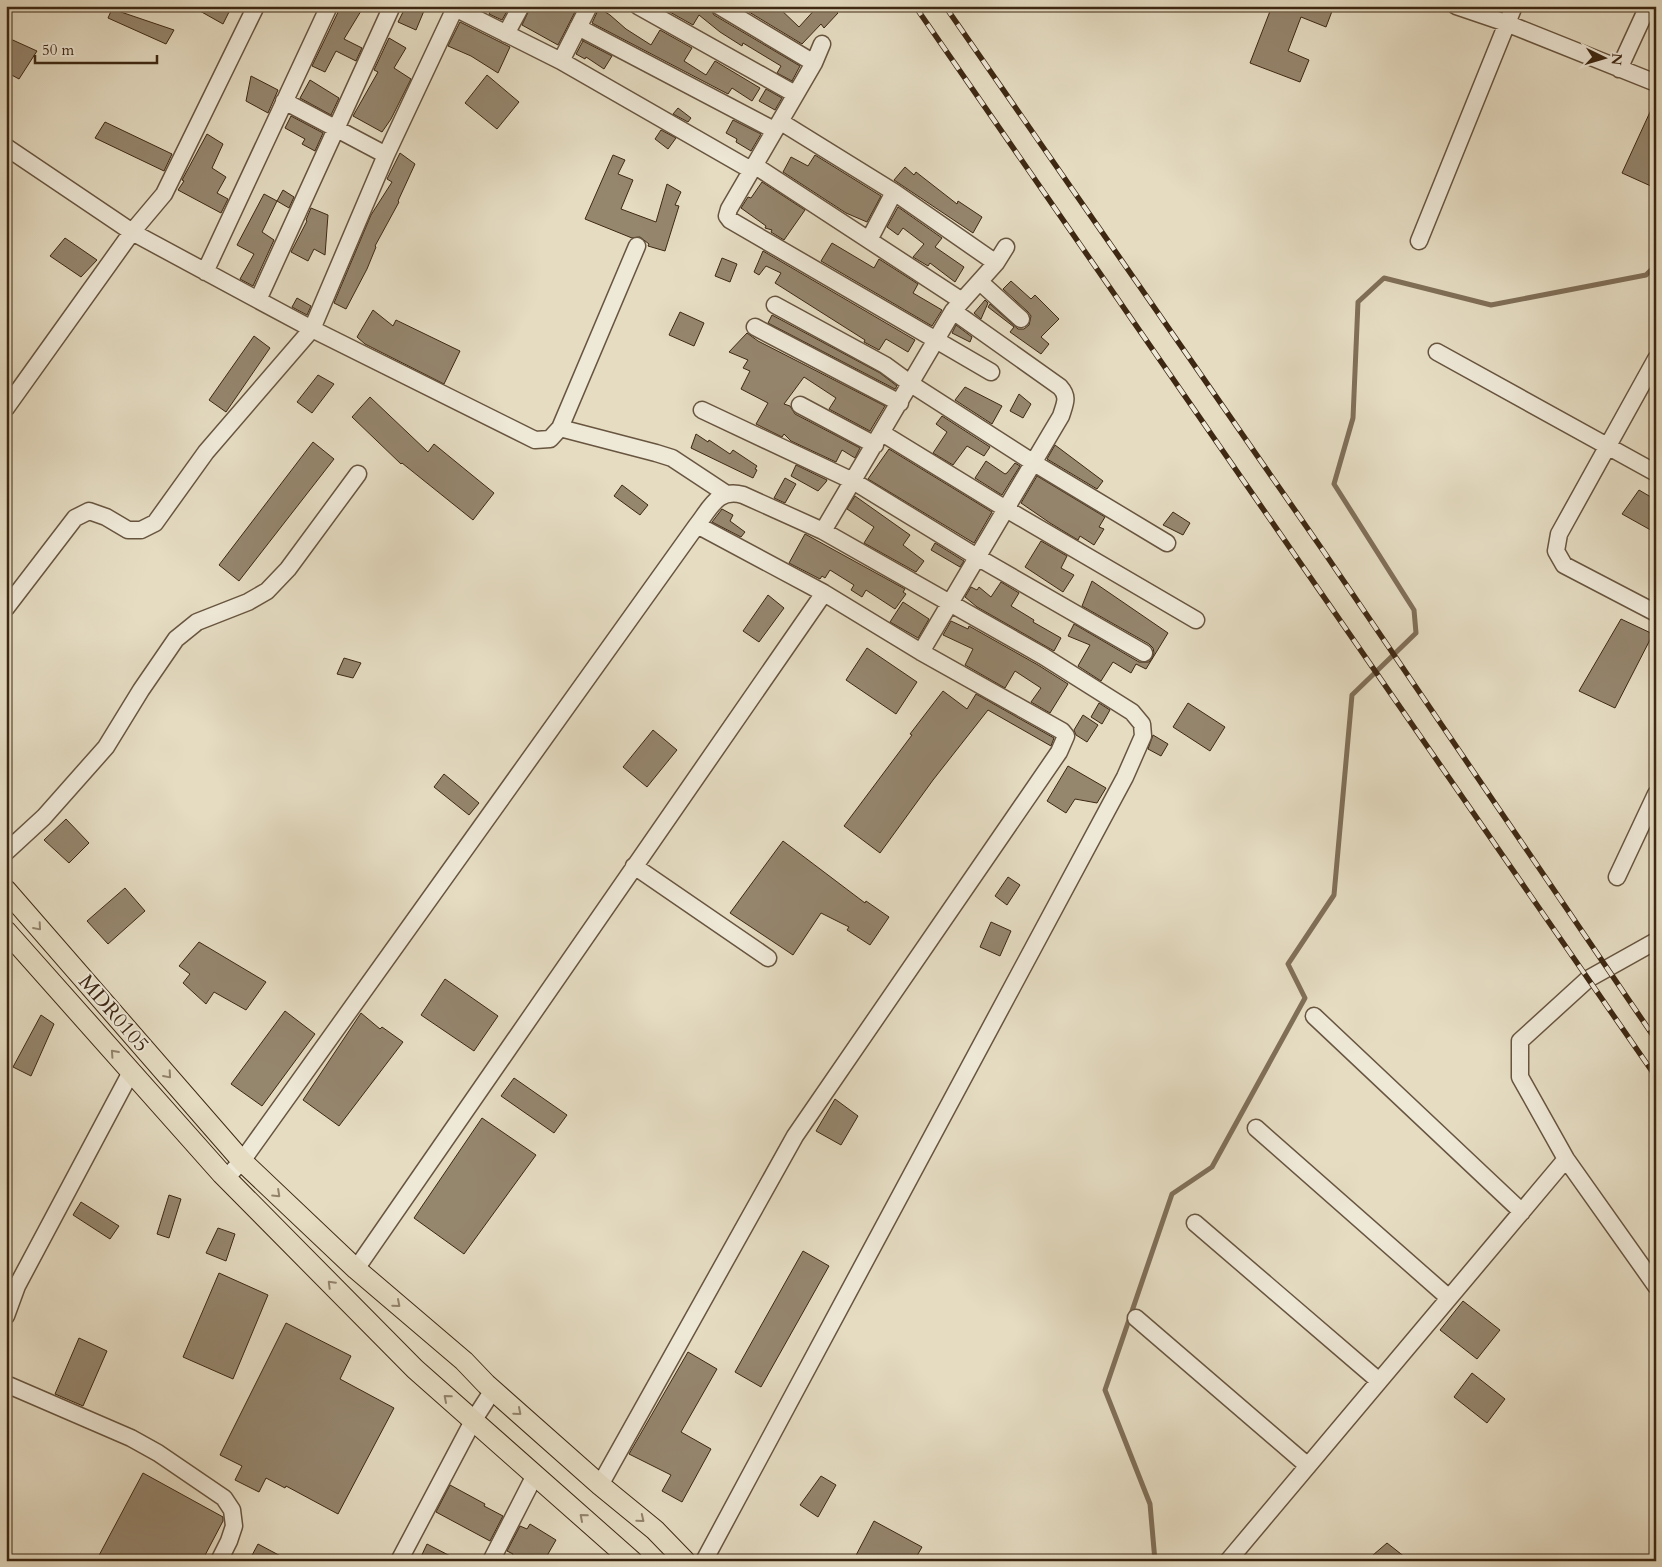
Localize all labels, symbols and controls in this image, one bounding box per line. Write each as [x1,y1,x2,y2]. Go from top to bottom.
scale bar [35,32,158,64]
north arrow [1580,32,1630,82]
text: 50 m [42,40,74,60]
text: N [1606,52,1626,66]
one-way arrow [33,921,42,930]
street label: MDR0105 [72,968,156,1058]
one-way arrow [111,1050,120,1059]
one-way arrow [163,1070,172,1079]
one-way arrow [272,1188,281,1197]
one-way arrow [328,1281,337,1290]
one-way arrow [391,1298,400,1307]
one-way arrow [444,1395,453,1404]
one-way arrow [513,1406,522,1415]
one-way arrow [635,1513,644,1521]
one-way arrow [579,1514,588,1523]

